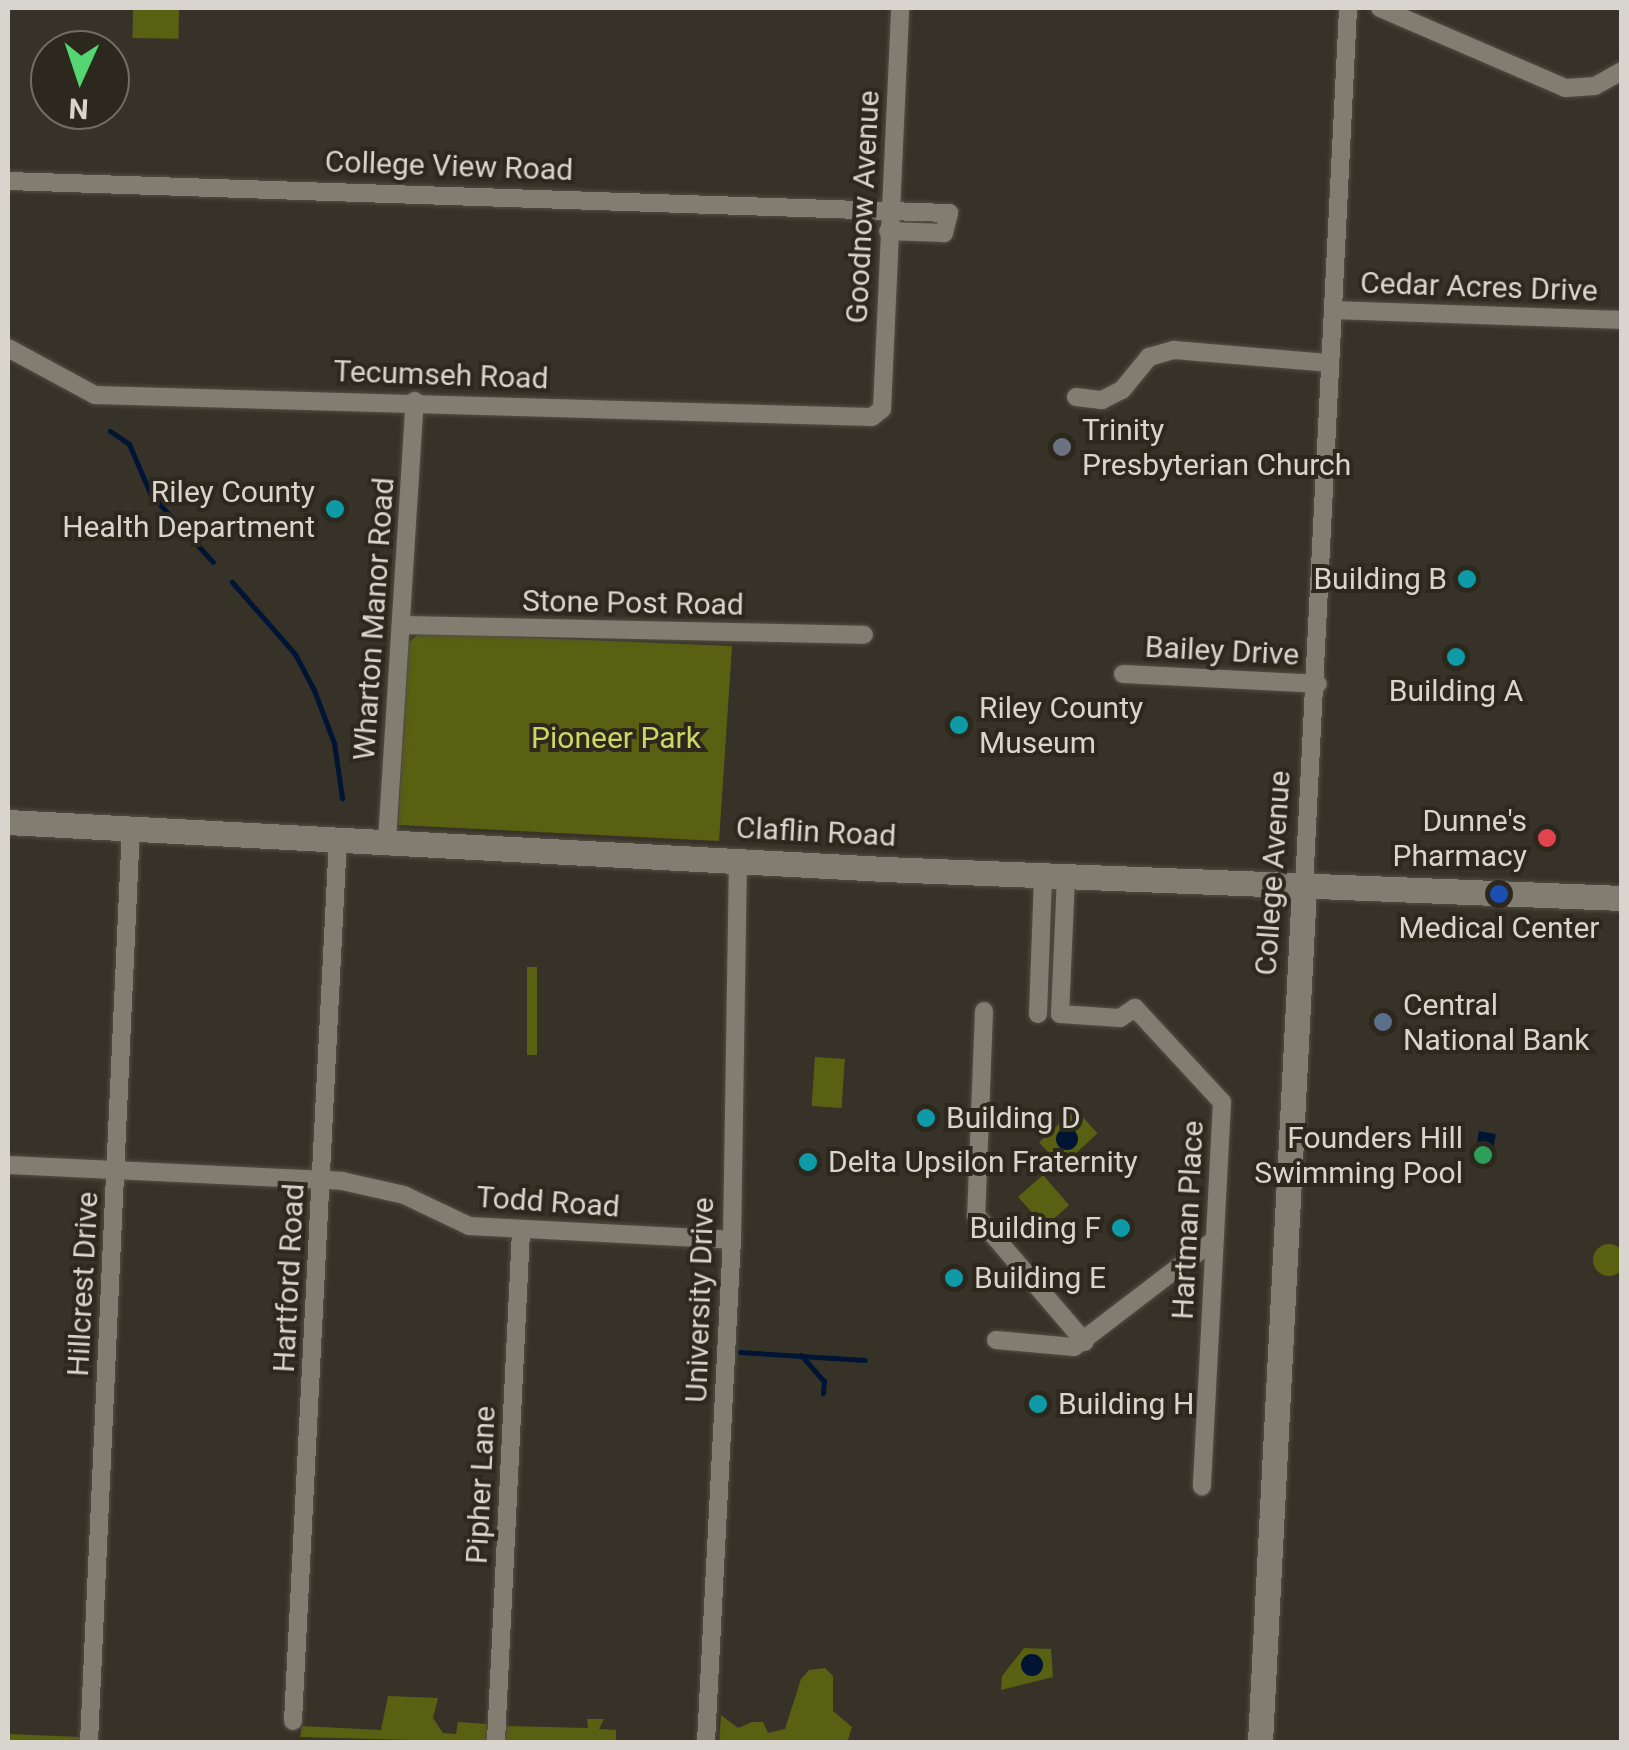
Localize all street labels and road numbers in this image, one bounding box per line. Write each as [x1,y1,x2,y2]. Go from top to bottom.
street label: Goodnow Avenue [839,90,887,324]
street label: College View Road [324,144,574,188]
street label: Cedar Acres Drive [1360,265,1598,309]
street label: Tecumseh Road [333,353,549,397]
street label: Wharton Manor Road [346,476,402,762]
street label: Stone Post Road [522,583,744,623]
street label: Bailey Drive [1144,629,1300,673]
street label: College Avenue [1248,769,1298,977]
street label: Claflin Road [735,810,897,854]
street label: Hartman Place [1165,1120,1211,1320]
street label: Todd Road [475,1179,621,1225]
street label: Hartford Road [266,1183,312,1373]
street label: Hillcrest Drive [60,1191,106,1377]
street label: University Drive [678,1197,722,1403]
street label: Pipher Lane [459,1405,503,1565]

